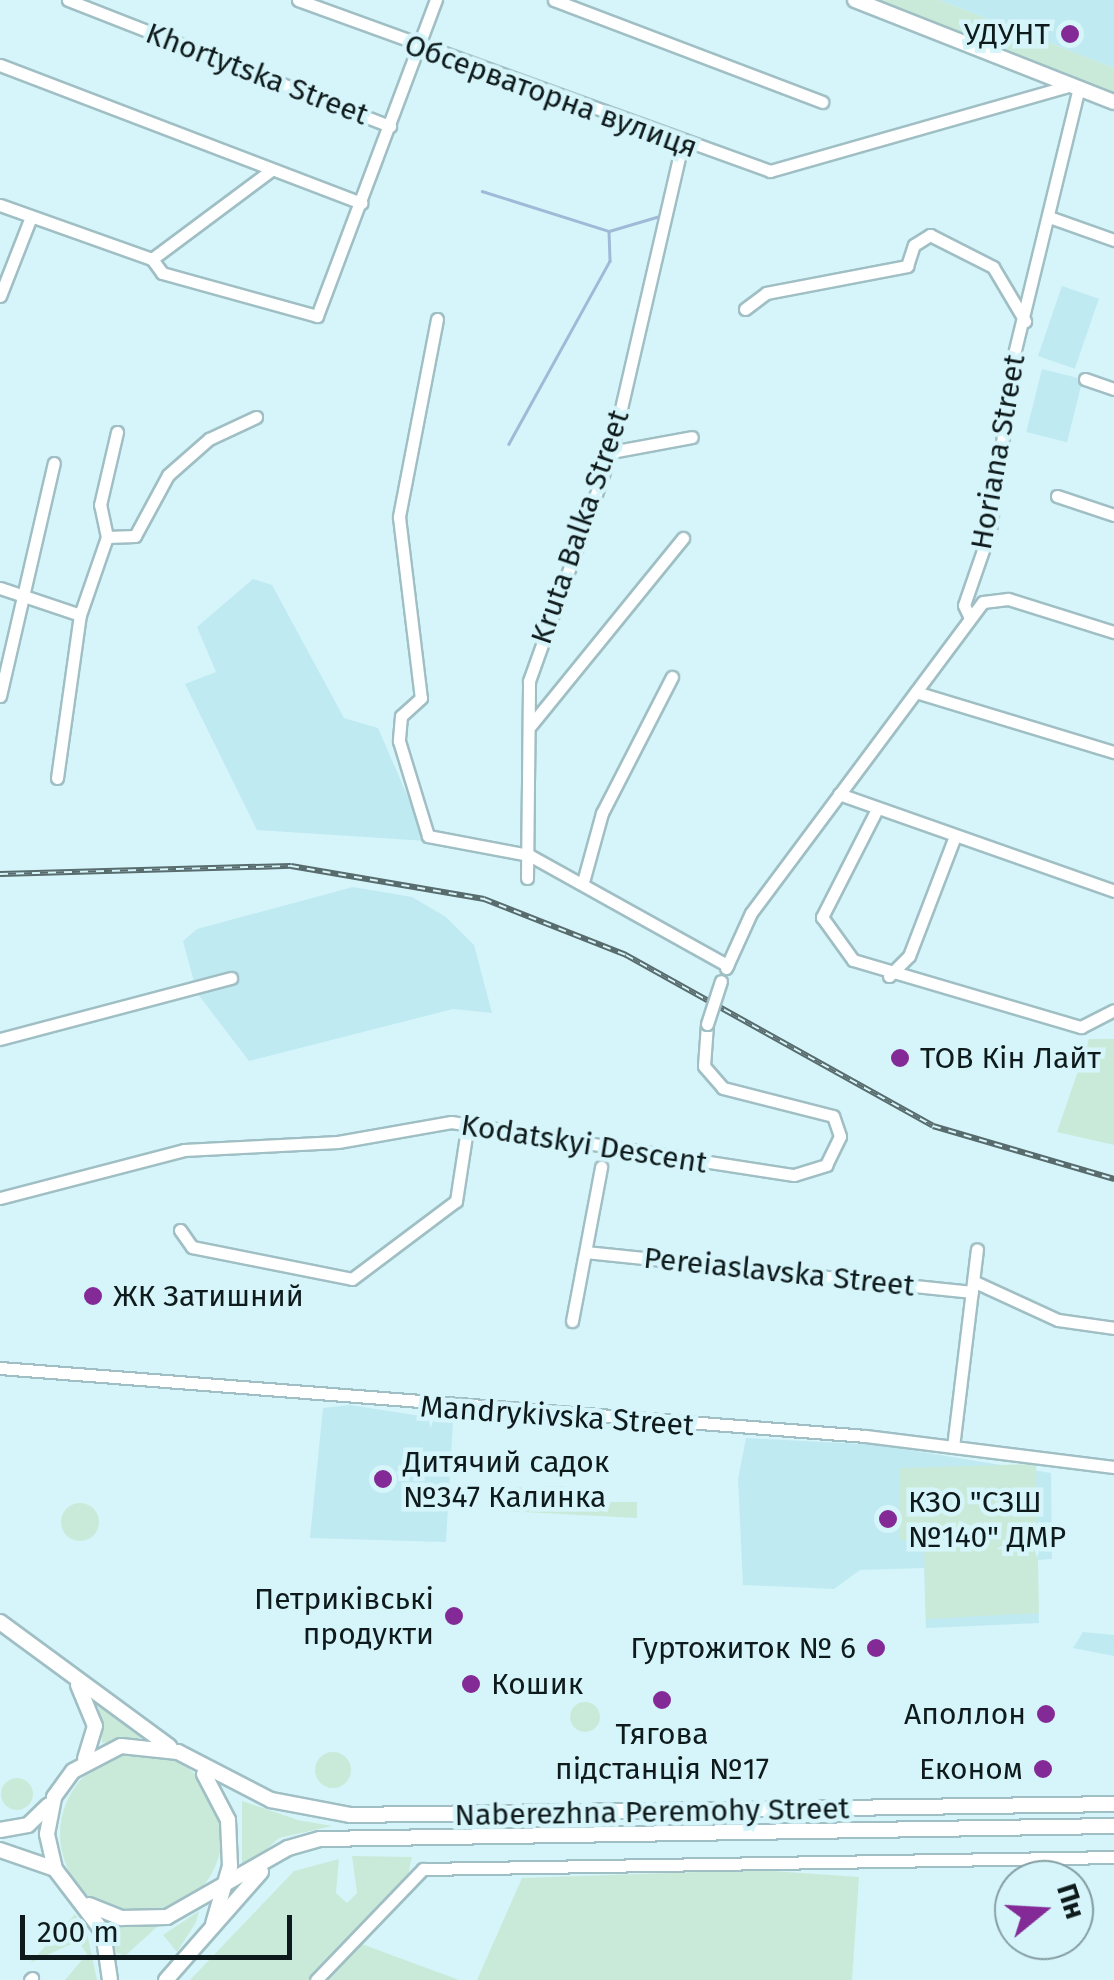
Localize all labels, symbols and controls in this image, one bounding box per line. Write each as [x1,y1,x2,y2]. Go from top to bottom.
street label: Khortytska Street [141,15,373,133]
place label: УДУНТ [964,16,1050,52]
marker: УДУНТ [1059,23,1081,45]
street label: Обсерваторна вулиця [400,26,702,166]
street label: Horiana Street [963,352,1033,552]
street label: Kruta Balka Street [523,405,637,649]
place label: ТОВ Кін Лайт [920,1040,1101,1076]
marker: ТОВ Кін Лайт [889,1047,911,1069]
street label: Kodatskyi Descent [458,1107,710,1181]
street label: Pereiaslavska Street [642,1240,916,1304]
place label: ЖК Затишний [113,1278,304,1314]
marker: ЖК Затишний [82,1285,104,1307]
street label: Mandrykivska Street [419,1388,695,1444]
place label: Дитячий садок №347 Калинка [403,1444,609,1514]
marker: Дитячий садок №347 Калинка [372,1468,394,1490]
place label: КЗО "СЗШ №140" ДМР [908,1484,1066,1554]
marker: КЗО "СЗШ №140" ДМР [877,1508,899,1530]
place label: Петриківські продукти [254,1581,434,1652]
marker: Петриківські продукти [443,1605,465,1627]
place label: Гуртожиток № 6 [630,1630,856,1666]
marker: Гуртожиток № 6 [865,1637,887,1659]
place label: Кошик [491,1666,583,1702]
marker: Кошик [460,1673,482,1695]
marker: Тягова пiдстанцiя №17 [651,1689,673,1711]
place label: Аполлон [904,1696,1026,1732]
marker: Аполлон [1035,1703,1057,1725]
place label: Тягова пiдстанцiя №17 [555,1716,769,1786]
place label: Економ [919,1751,1023,1787]
marker: Економ [1032,1758,1054,1780]
street label: Naberezhna Peremohy Street [454,1791,850,1833]
north arrow [994,1860,1094,1960]
text: Пн [1050,1879,1092,1923]
scale bar [25,1895,298,1957]
text: 200 m [37,1914,119,1950]

